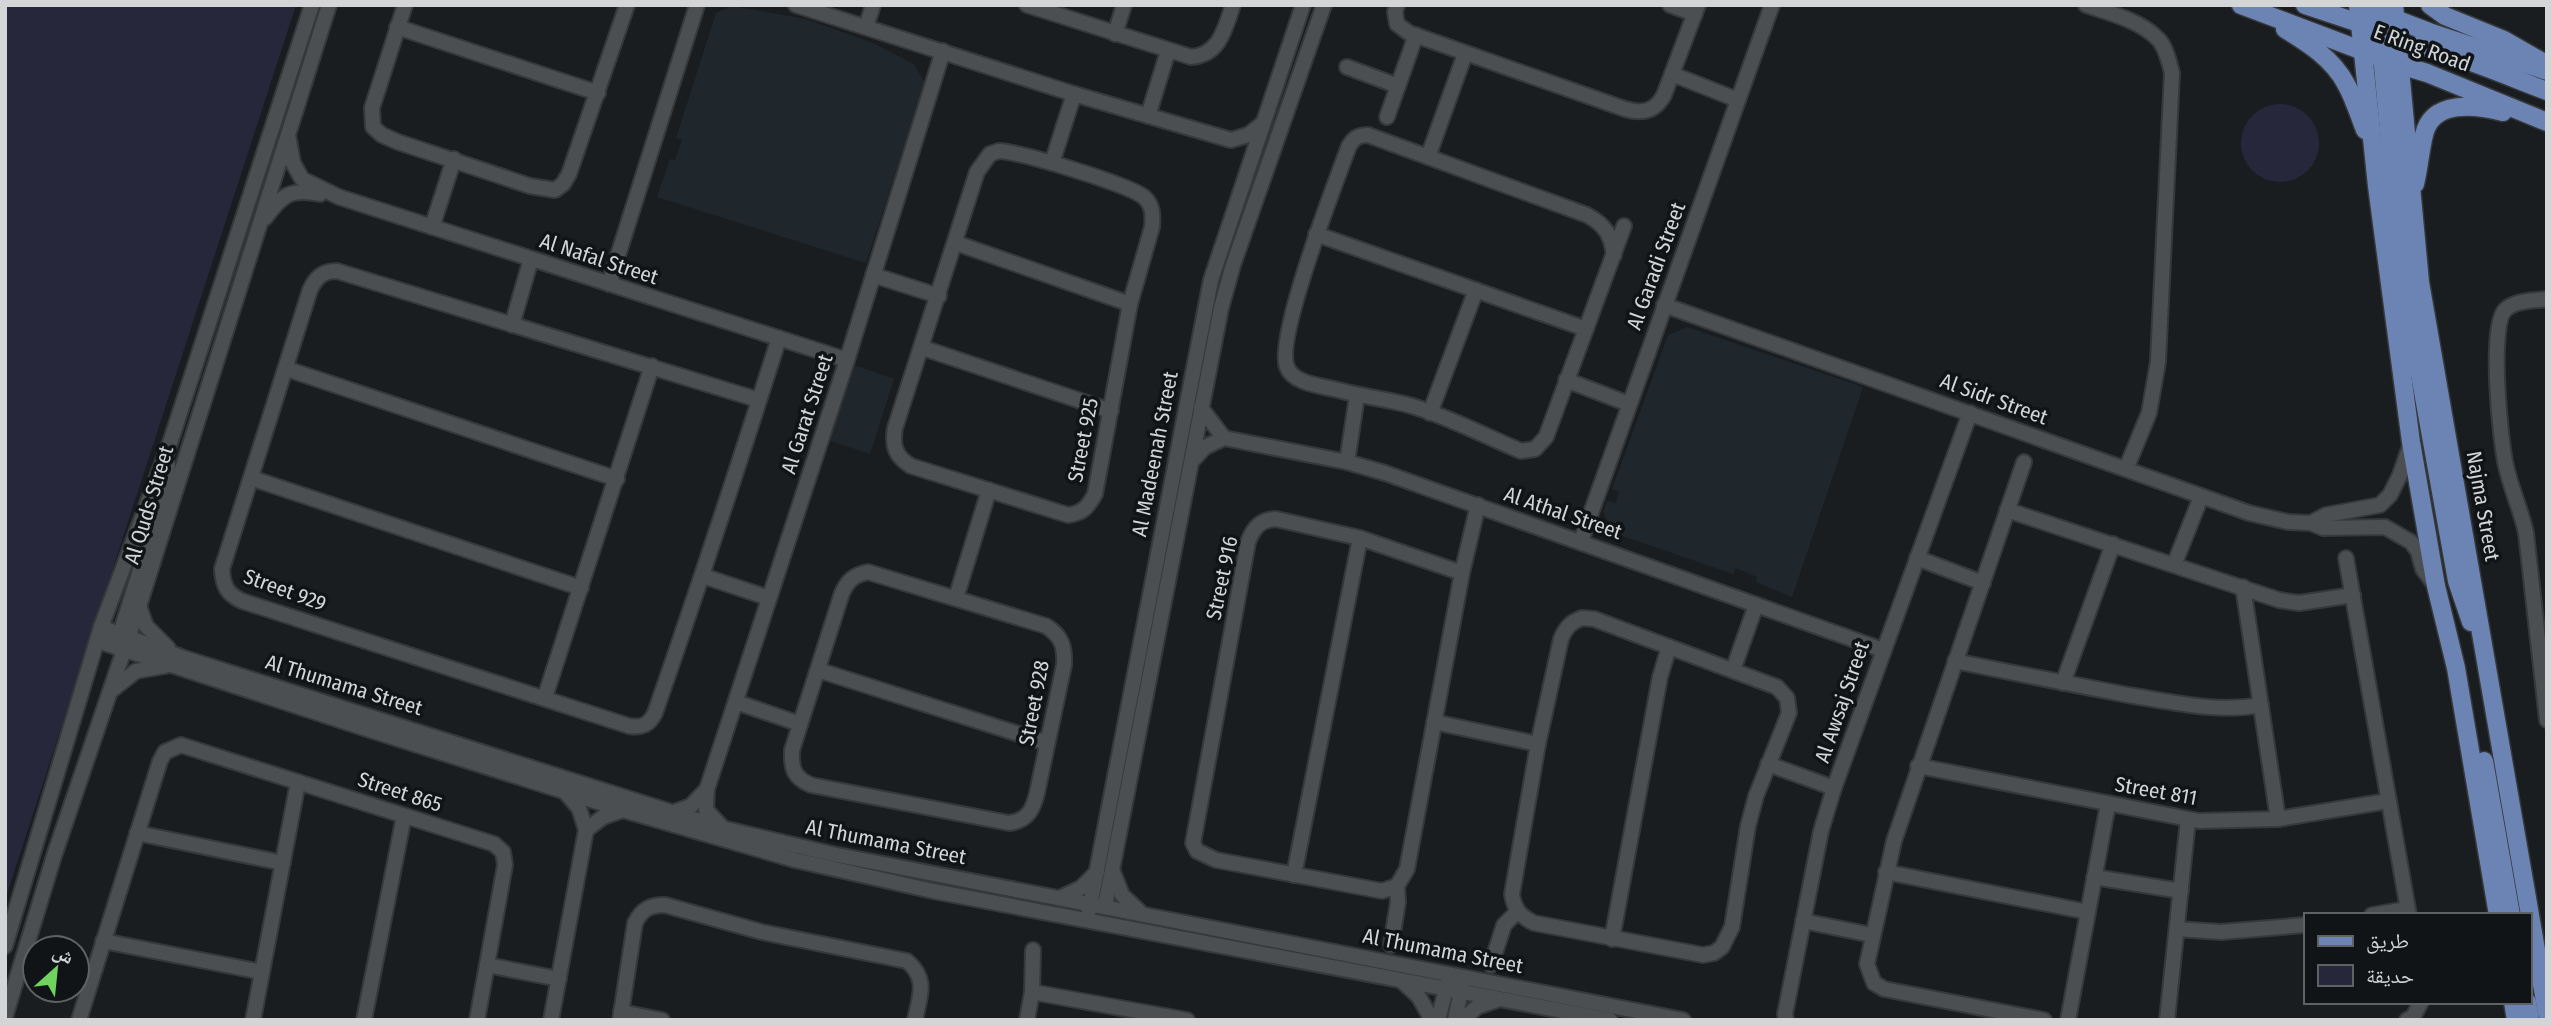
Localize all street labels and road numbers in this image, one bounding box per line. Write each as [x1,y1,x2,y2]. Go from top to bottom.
street label: E Ring Road [2370,19,2474,77]
street label: Al Garadi Street [1621,198,1691,333]
street label: Al Nafal Street [537,228,662,290]
street label: Al Garat Street [775,351,839,477]
street label: Al Sidr Street [1937,368,2051,430]
street label: Al Madeenah Street [1126,369,1184,539]
street label: Street 925 [1062,396,1104,484]
street label: Al Quds Street [119,443,179,567]
street label: Najma Street [2461,449,2505,563]
street label: Al Athal Street [1501,481,1625,545]
street label: Street 916 [1200,534,1244,622]
street label: Street 929 [240,563,330,617]
street label: Al Awsaj Street [1809,638,1875,766]
street label: Al Thumama Street [262,649,426,721]
street label: Street 928 [1013,658,1055,748]
street label: Street 865 [355,766,445,818]
street label: Street 811 [2113,771,2199,811]
street label: Al Thumama Street [804,814,968,870]
street label: Al Thumama Street [1361,923,1525,979]

